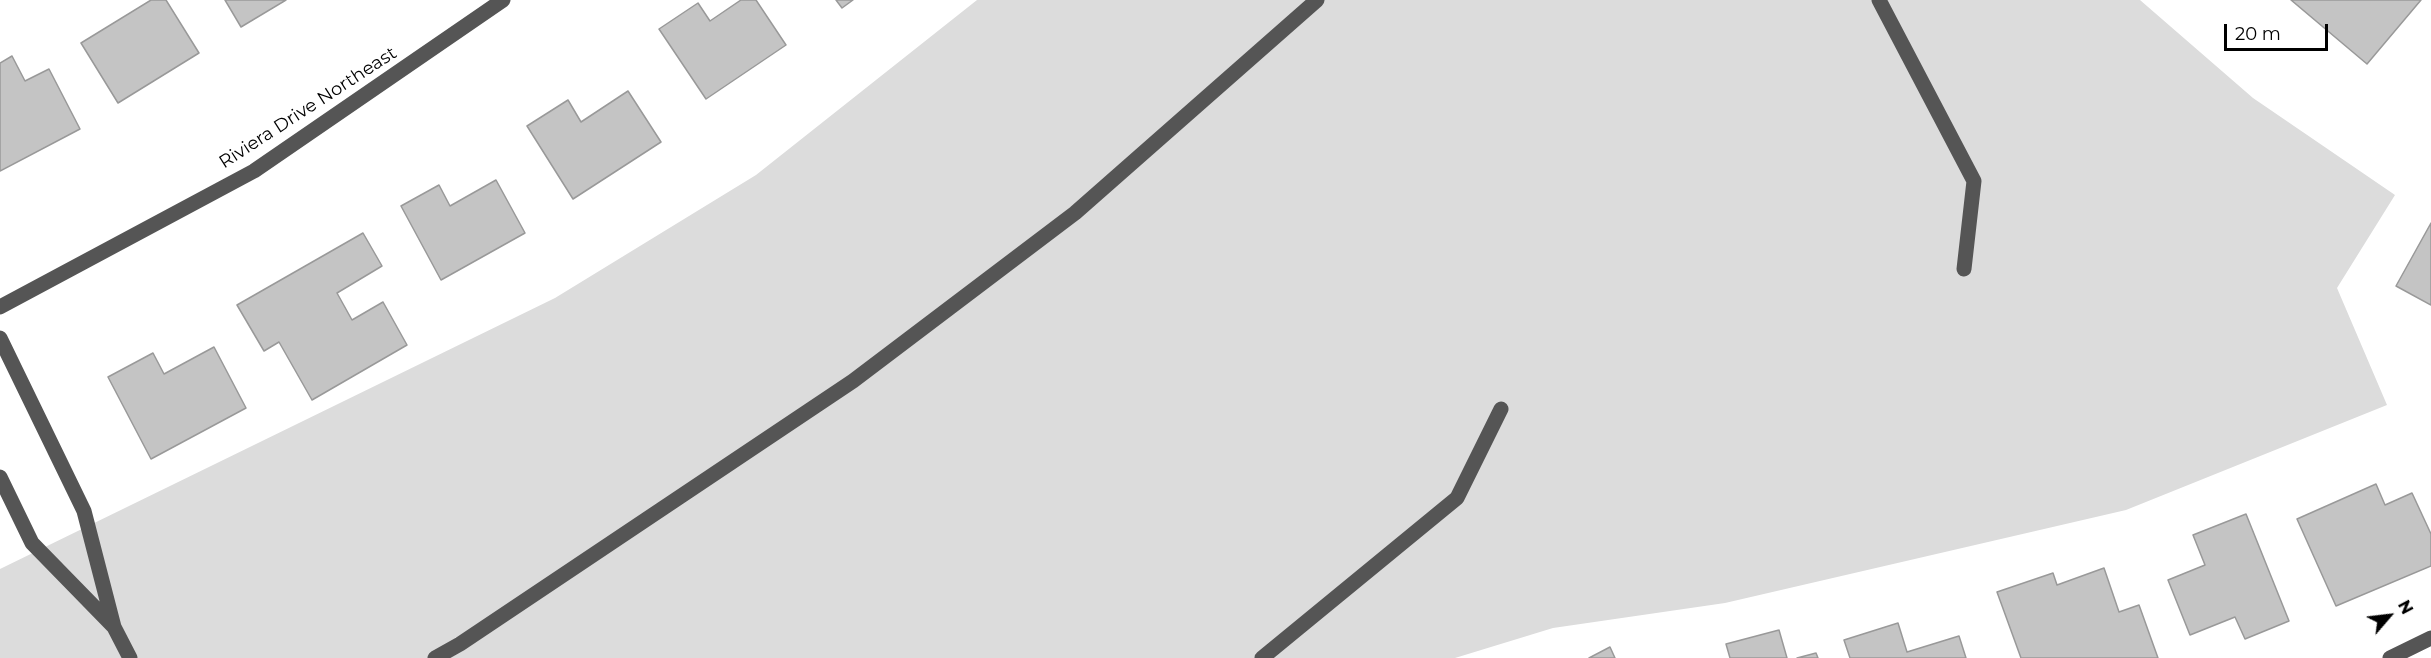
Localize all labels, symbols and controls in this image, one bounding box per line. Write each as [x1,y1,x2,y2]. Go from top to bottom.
scale bar [2227,12,2330,50]
text: 20 m [2235,23,2281,45]
street label: Riviera Drive Northeast [215,43,401,173]
north arrow [2359,586,2419,646]
text: N [2394,597,2417,617]

